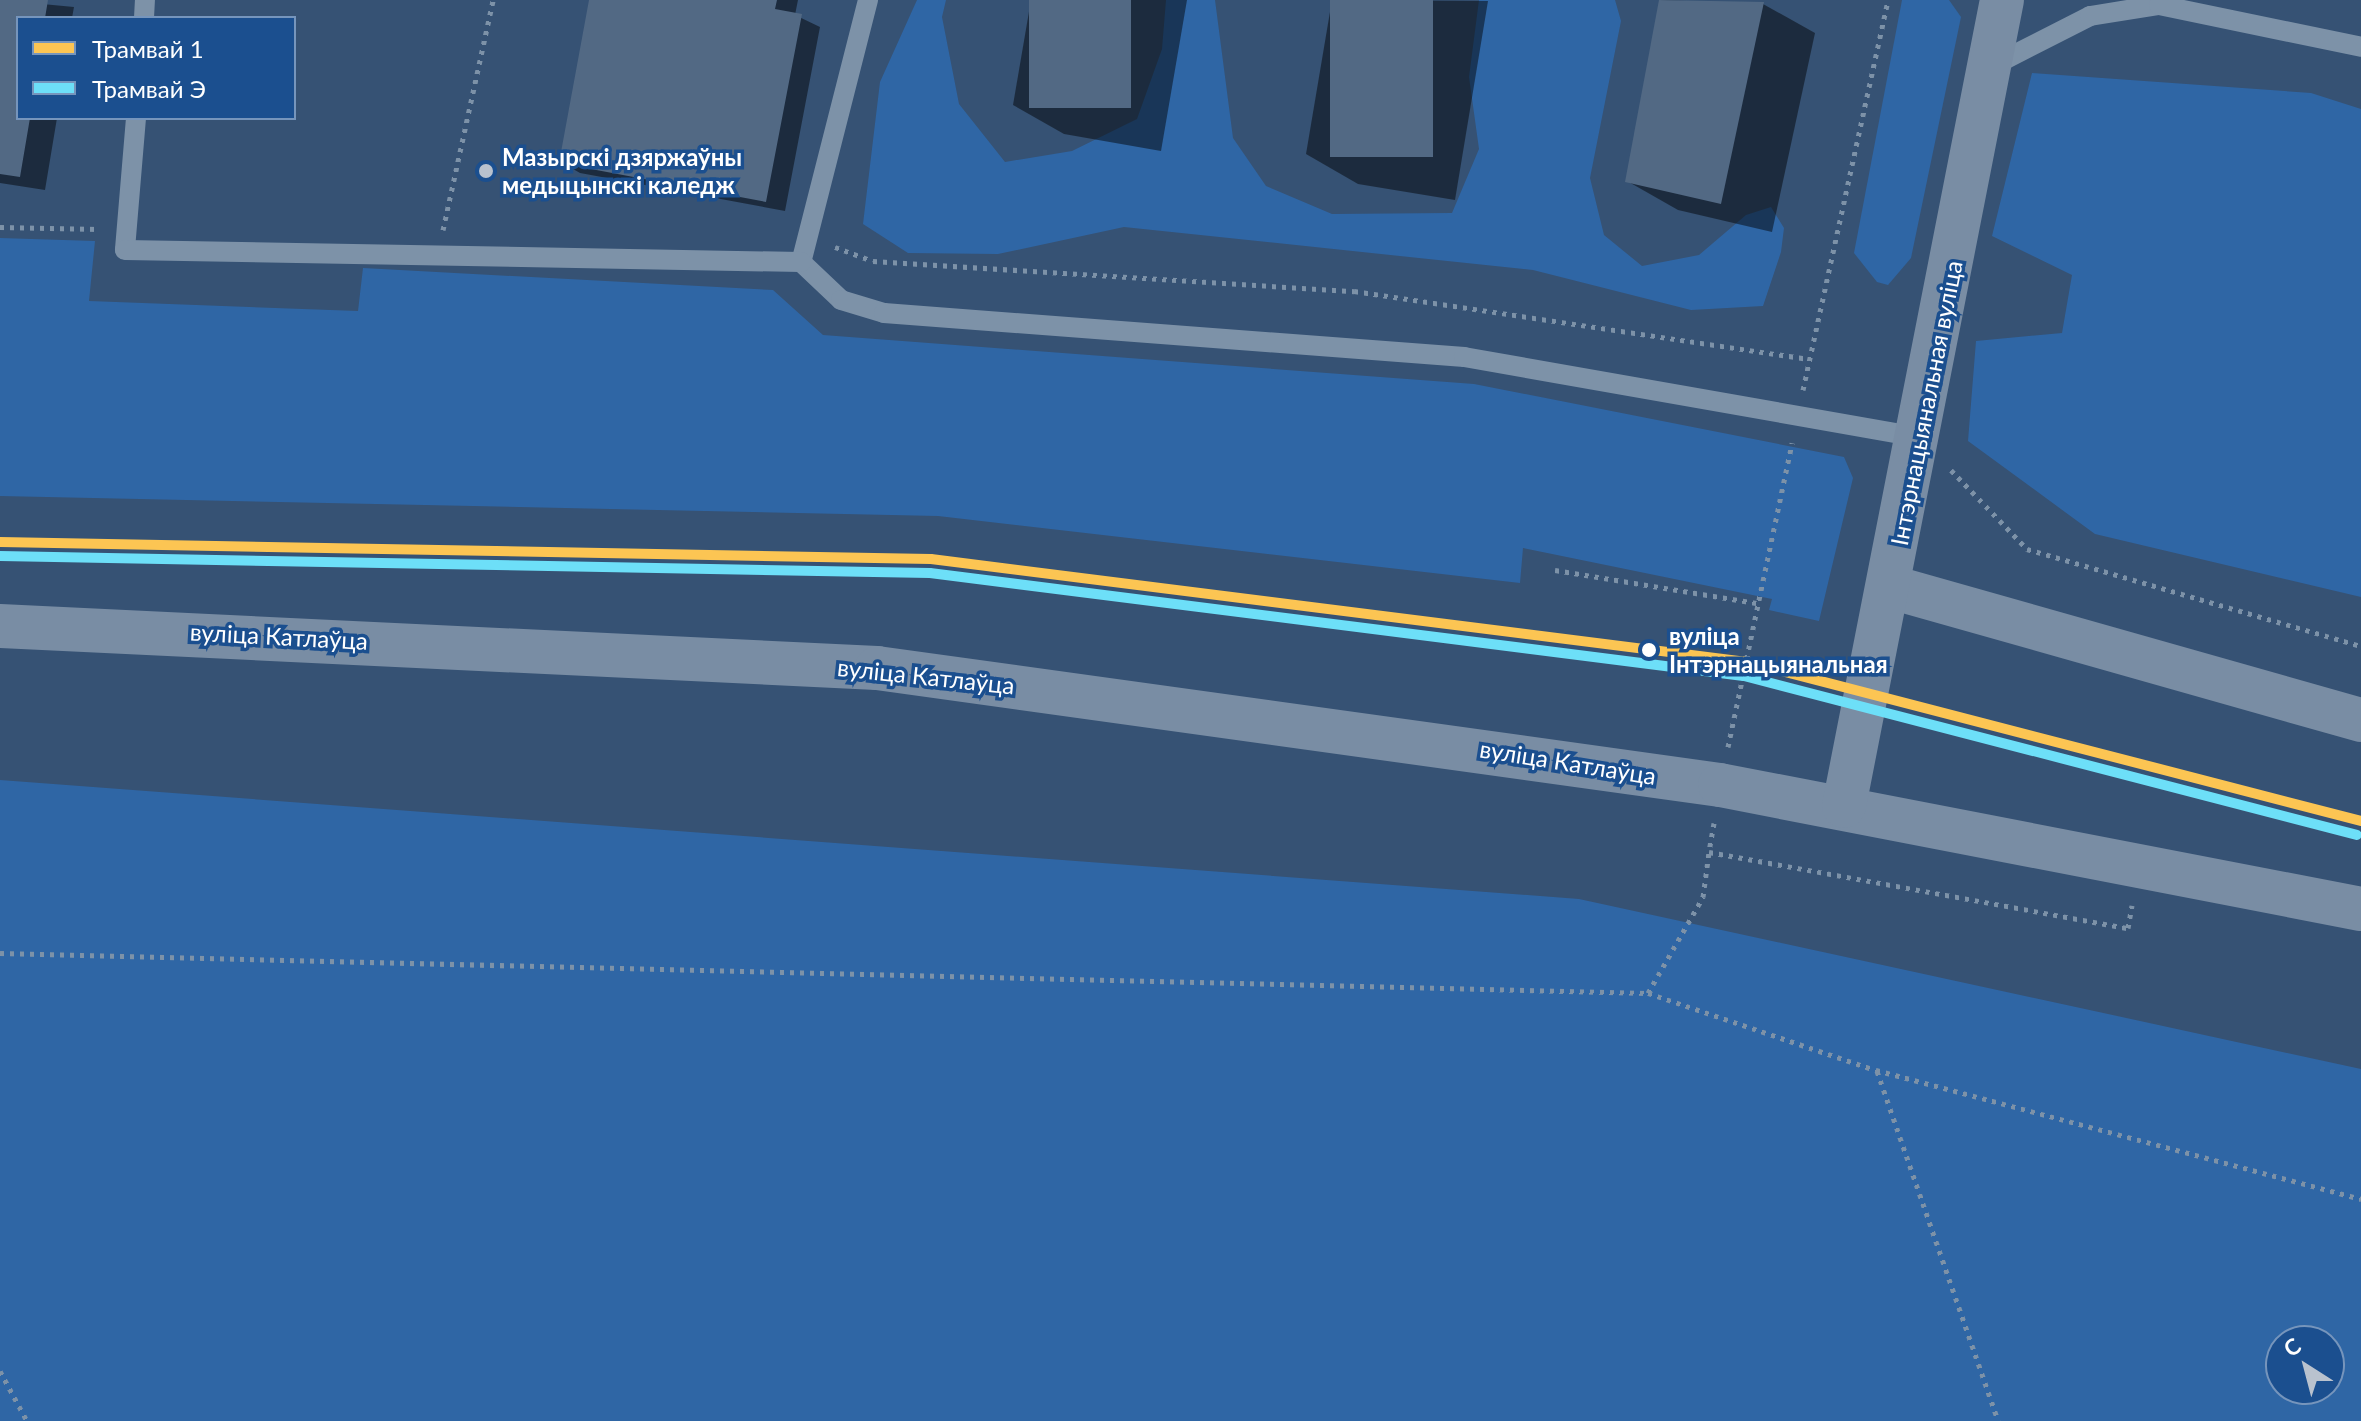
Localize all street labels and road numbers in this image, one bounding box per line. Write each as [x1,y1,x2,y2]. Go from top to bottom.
street label: Інтэрнацыянальная вуліца [1884,258,1968,548]
street label: вуліца Катлаўца [189,617,369,655]
street label: вуліца Катлаўца [836,652,1016,700]
street label: вуліца Катлаўца [1478,734,1658,790]

